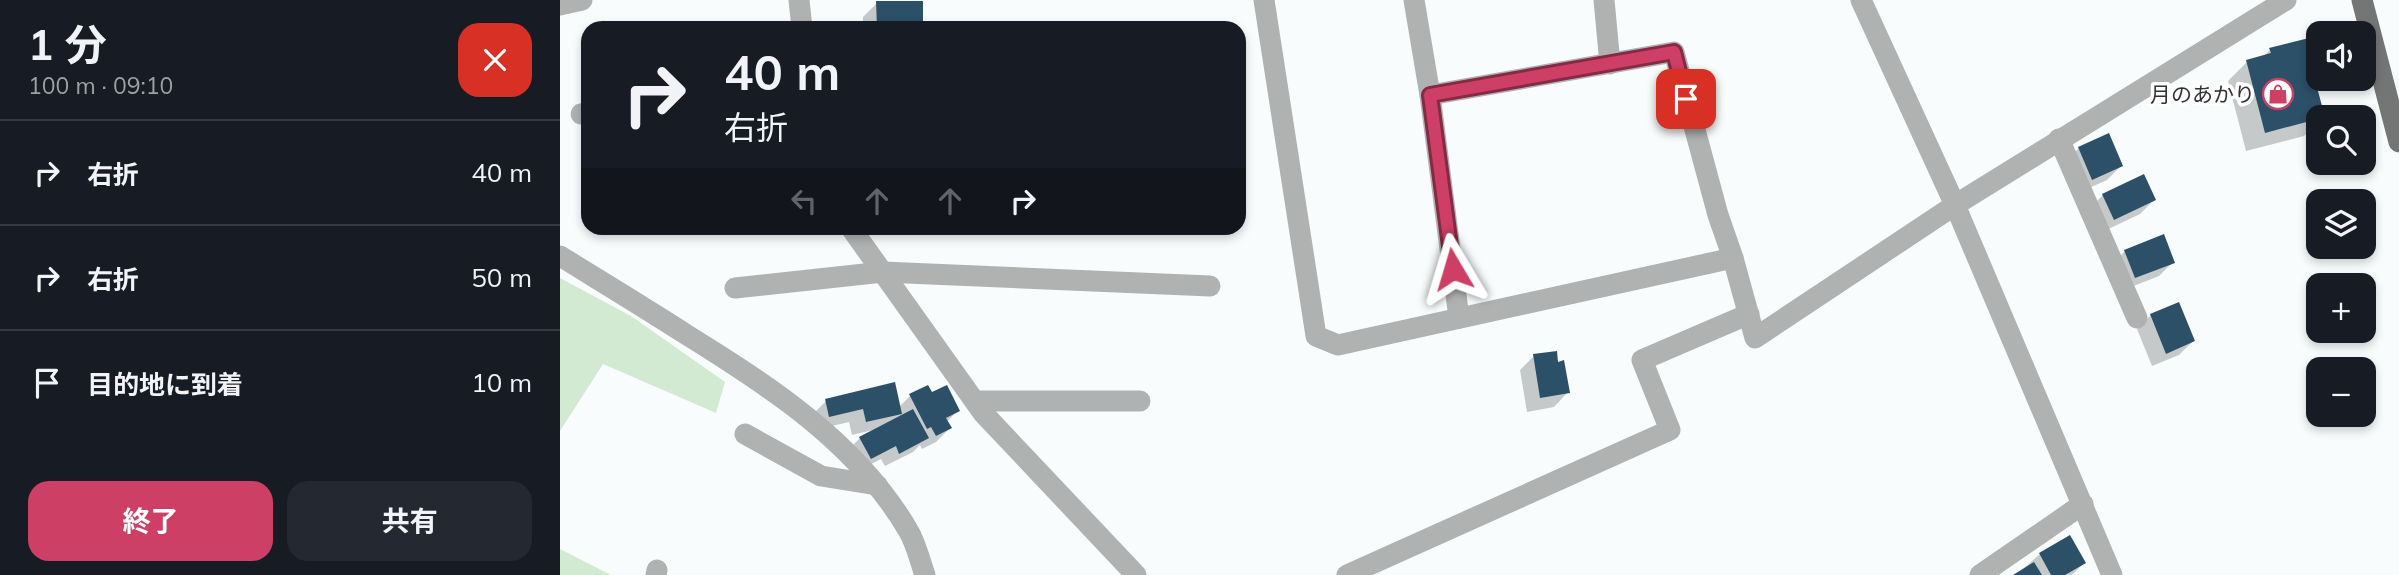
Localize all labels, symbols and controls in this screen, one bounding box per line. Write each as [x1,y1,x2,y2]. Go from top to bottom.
text: 1 分 [28,18,107,71]
map controls [2306,21,2376,427]
button: sound [2306,21,2376,91]
button: close [458,23,532,97]
text: 40 m [724,41,840,102]
icon: right [609,49,700,140]
pin [1656,69,1716,129]
text: 100 m · 09:10 [28,71,173,100]
shop icon: 月のあかり [2261,77,2295,111]
icon: arrive [1667,80,1705,118]
place label: 月のあかり [2150,81,2255,107]
button: search [2306,105,2376,175]
text: 右折 [724,107,788,147]
icon: right [28,154,66,192]
text: 40 m [471,156,532,189]
text: 右折 [87,158,139,191]
icon: left [785,182,823,220]
icon: ahead [858,182,896,220]
icon: ahead [931,182,969,220]
icon: right [1004,182,1042,220]
button: layers [2306,189,2376,259]
position arrow [1416,232,1490,306]
icon: right [28,259,66,297]
text: 50 m [471,261,532,294]
text: 右折 [87,263,139,296]
button: + [2306,273,2376,343]
button: − [2306,357,2376,427]
icon: arrive [28,364,66,402]
text: 10 m [471,366,532,399]
text: 目的地に到着 [87,368,243,401]
button: 終了 [28,481,273,561]
button: 共有 [287,481,532,561]

